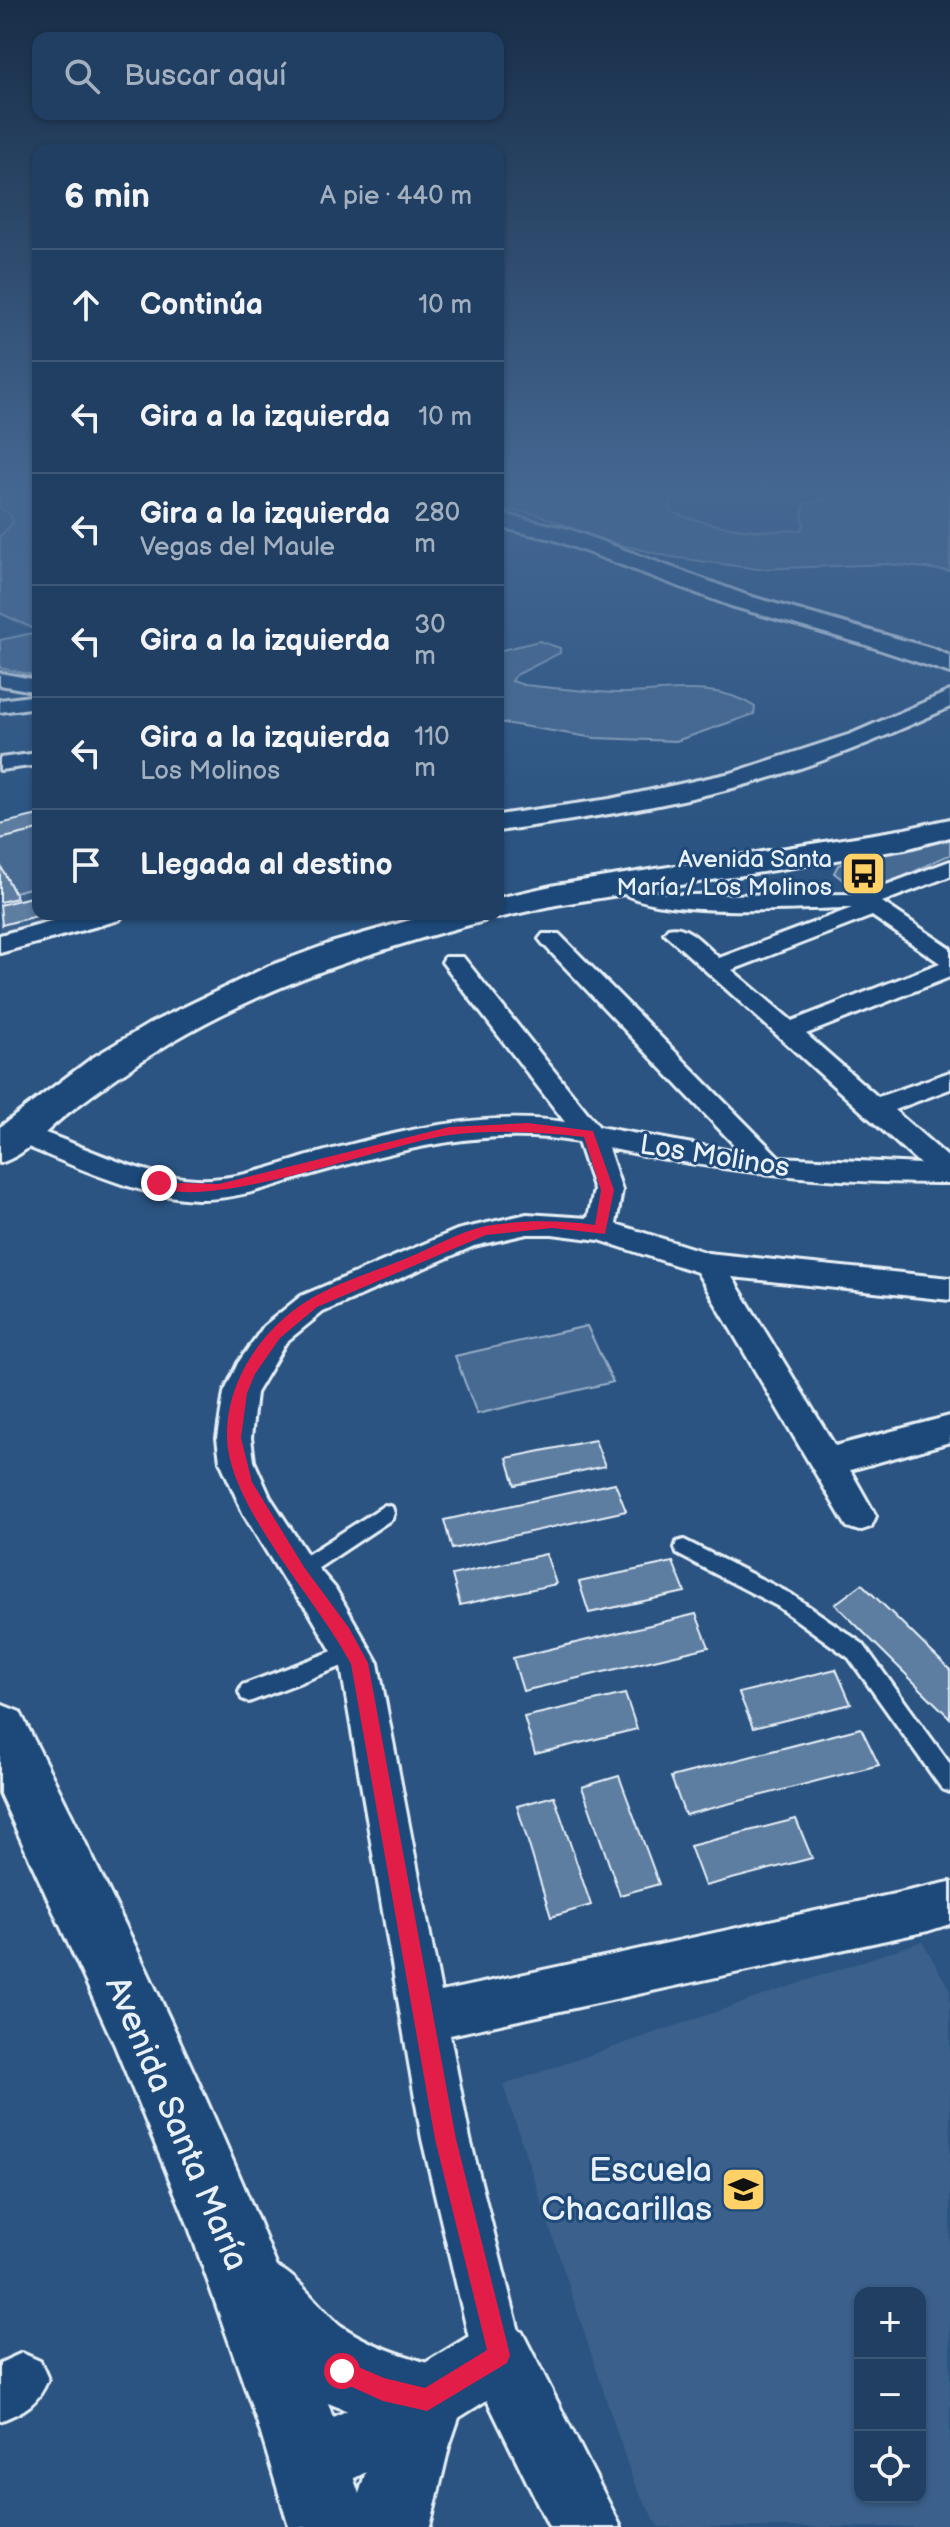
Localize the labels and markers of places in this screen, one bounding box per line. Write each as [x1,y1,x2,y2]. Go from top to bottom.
place label: Avenida Santa María / Los Molinos [617,845,832,902]
bus stop icon: Avenida Santa María / Los Molinos [839,849,887,897]
place label: Escuela Chacarillas [541,2150,712,2230]
school or university icon: Escuela Chacarillas [719,2165,767,2213]

